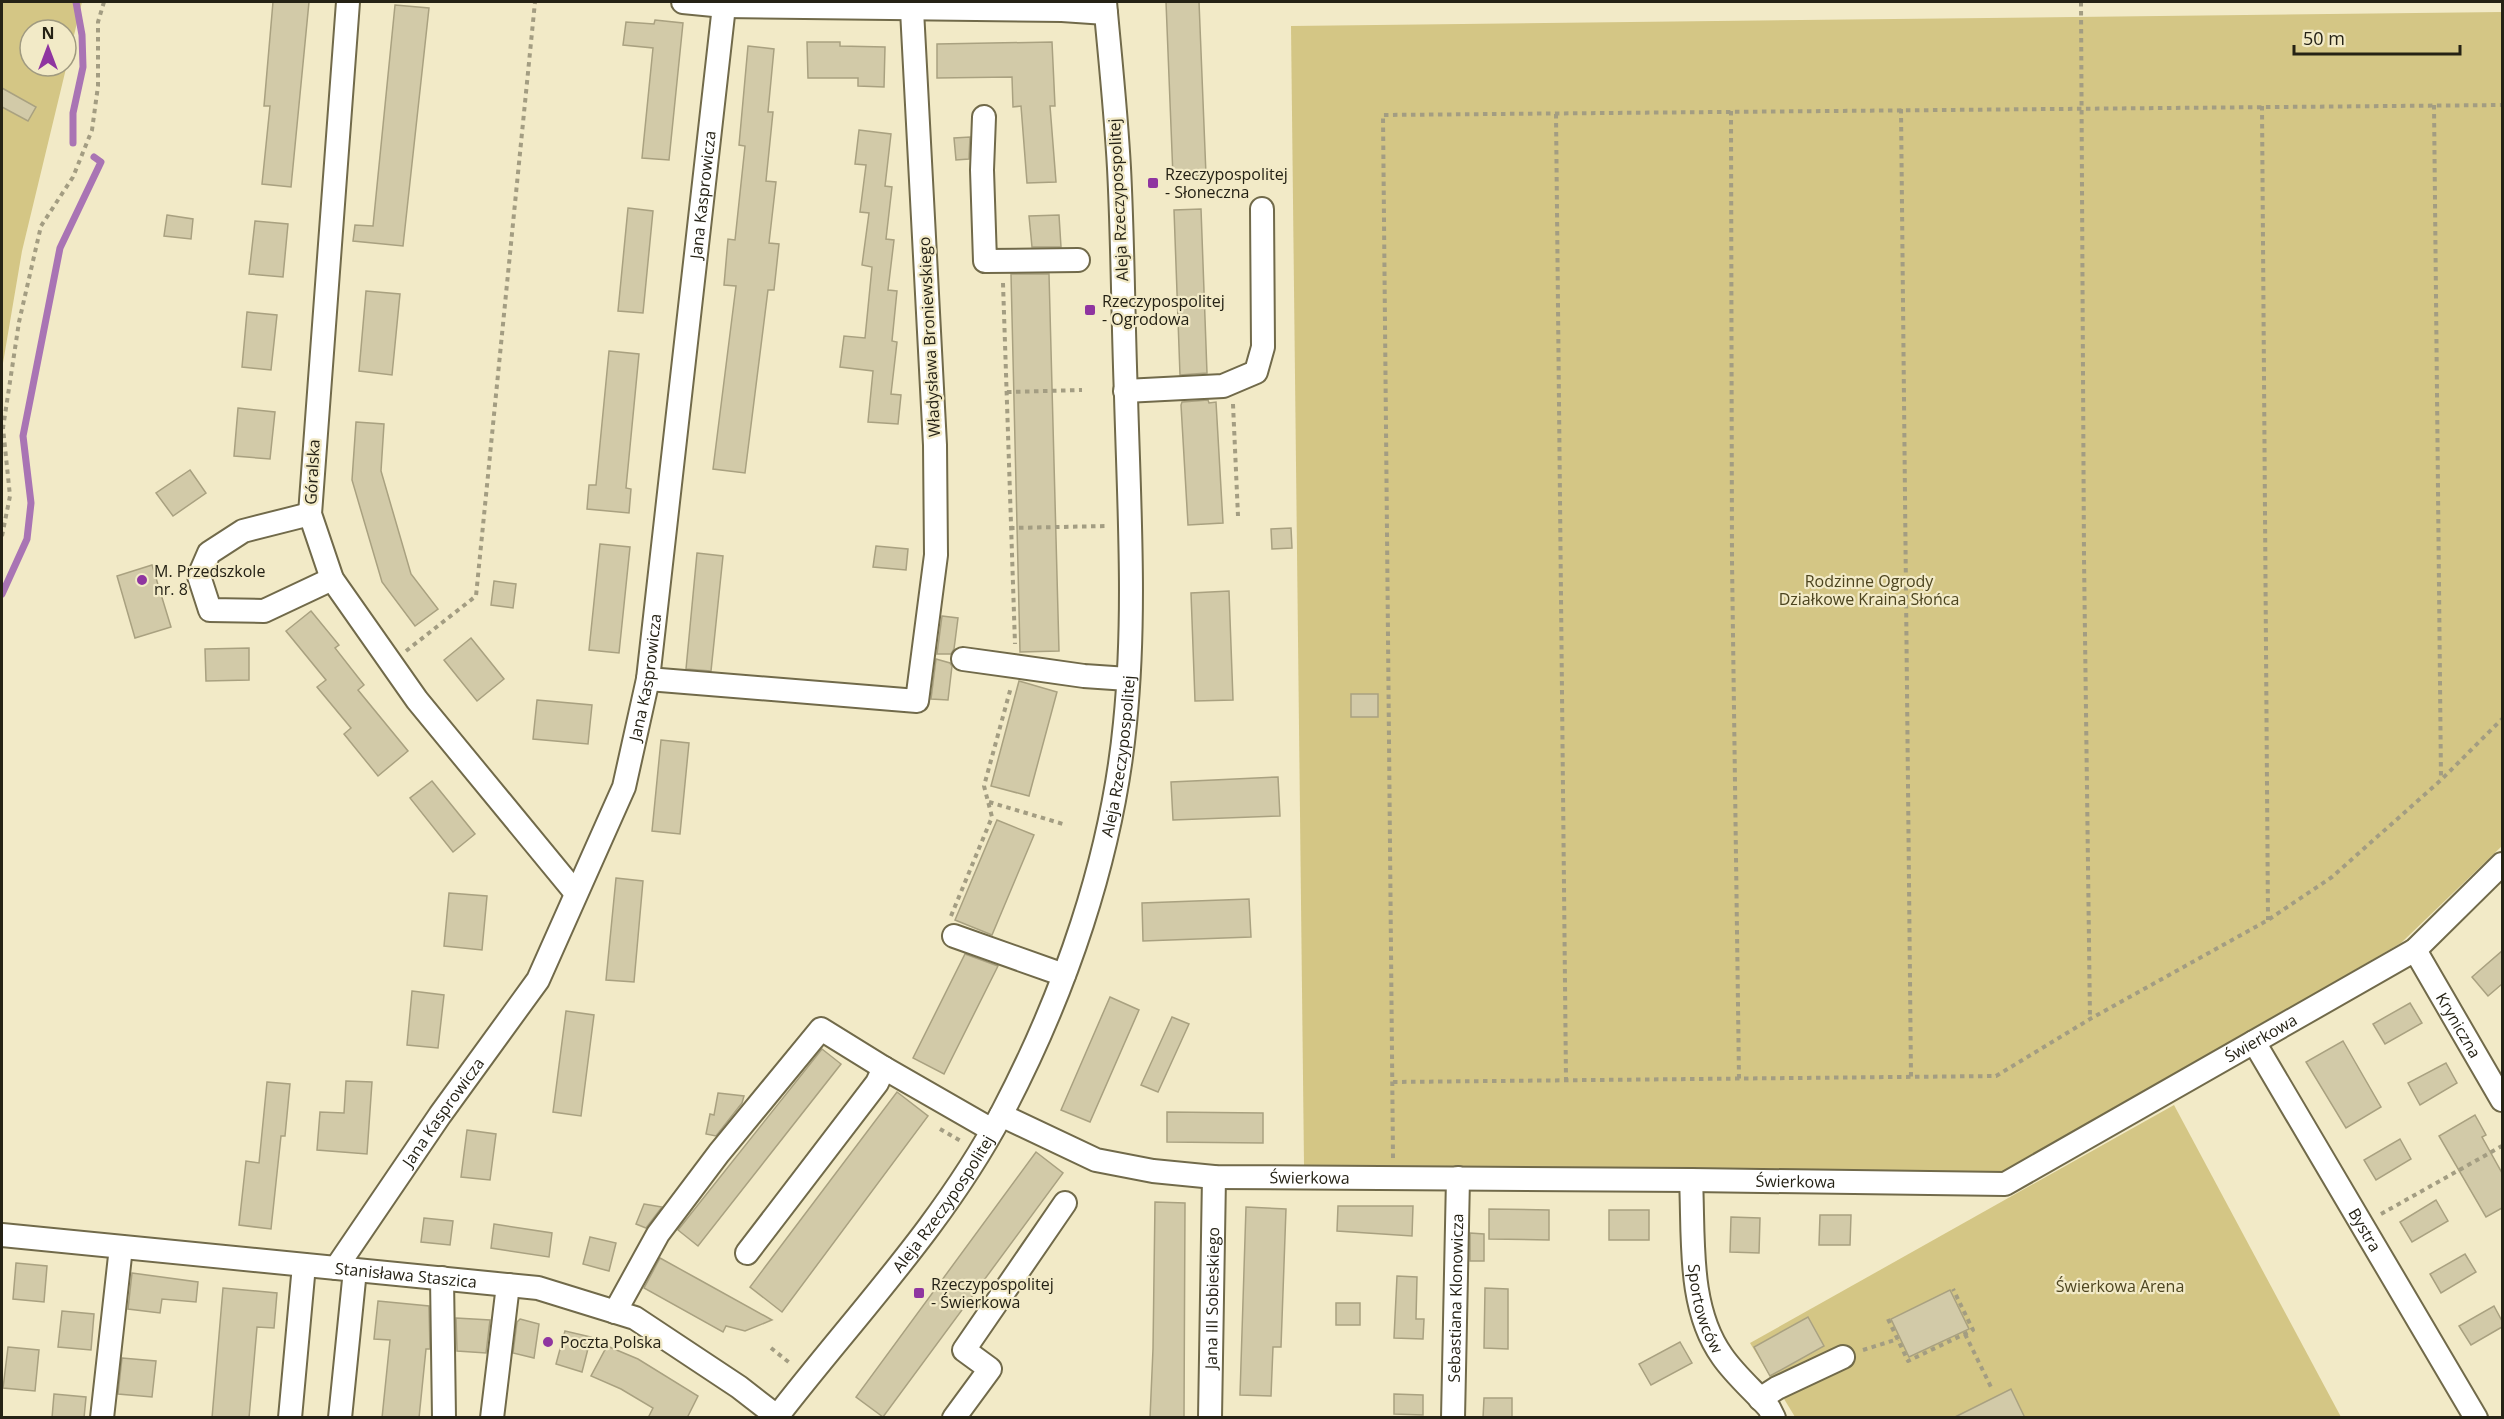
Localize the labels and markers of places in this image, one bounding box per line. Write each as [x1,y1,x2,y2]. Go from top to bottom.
place label: Rzeczypospolitej - Słoneczna [1165,163,1288,203]
marker: Rzeczypospolitej - Słoneczna [1146,176,1160,190]
place label: Rzeczypospolitej - Ogrodowa [1102,290,1225,330]
marker: Rzeczypospolitej - Ogrodowa [1083,303,1097,317]
place label: M. Przedszkole nr. 8 [154,560,265,600]
marker: M. Przedszkole nr. 8 [135,573,149,587]
place label: Rzeczypospolitej - Świerkowa [931,1273,1054,1313]
marker: Rzeczypospolitej - Świerkowa [912,1286,926,1300]
place label: Poczta Polska [560,1331,661,1353]
marker: Poczta Polska [541,1335,555,1349]

